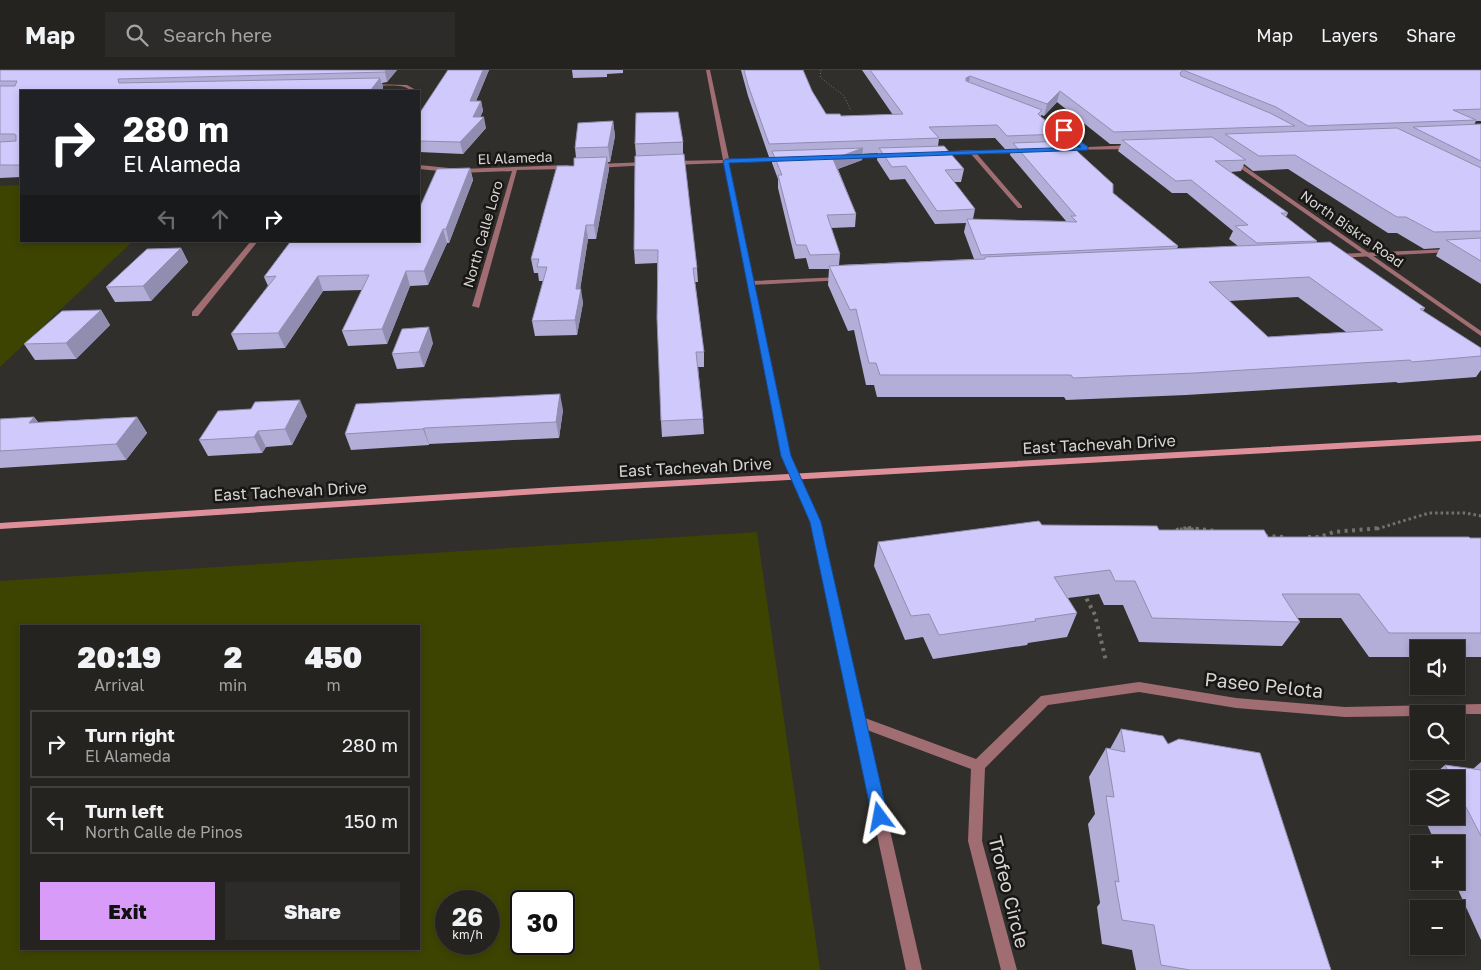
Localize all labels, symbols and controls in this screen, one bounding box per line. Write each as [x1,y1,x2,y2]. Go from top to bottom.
search box [105,12,455,57]
text: Map [25,20,75,49]
icon: search [123,21,151,49]
text: Search here [163,23,272,46]
text: Map [1256,24,1293,46]
text: Layers [1321,24,1378,46]
text: Share [1406,24,1456,46]
text: 280 m [123,108,229,150]
pin [1043,109,1085,151]
icon: right [40,110,105,175]
icon: arrive [1050,116,1078,144]
street label: El Alameda [477,148,553,167]
text: El Alameda [123,150,241,177]
street label: North Calle Loro [459,178,506,289]
street label: North Biskra Road [1297,187,1407,271]
icon: left [153,205,181,233]
icon: ahead [206,205,234,233]
icon: right [259,205,287,233]
street label: East Tachevah Drive [1022,430,1176,458]
street label: East Tachevah Drive [618,453,772,481]
street label: East Tachevah Drive [213,477,367,505]
text: 20:19 [78,639,161,675]
text: 2 [224,639,242,675]
text: 450 [305,639,362,675]
map controls [1410,640,1465,955]
button: sound [1410,640,1465,695]
street label: Paseo Pelota [1204,667,1324,702]
text: Arrival [94,675,144,695]
text: min [219,675,247,695]
text: m [326,675,341,695]
button: search [1410,705,1465,760]
text: Turn right [85,723,175,746]
icon: right [42,730,70,758]
text: 280 m [342,733,398,756]
text: El Alameda [85,746,171,766]
button: layers [1410,770,1465,825]
position arrow [853,790,905,842]
text: Turn left [85,799,164,822]
icon: left [42,806,70,834]
text: 150 m [344,809,398,832]
text: North Calle de Pinos [85,822,243,842]
street label: Trofeo Circle [984,833,1035,950]
button: + [1410,835,1465,890]
button: Exit [40,882,215,940]
button: Share [225,882,400,940]
speed limit sign: 30 [510,890,575,955]
button: − [1410,900,1465,955]
text: 26 [452,901,483,932]
text: km/h [452,927,483,942]

